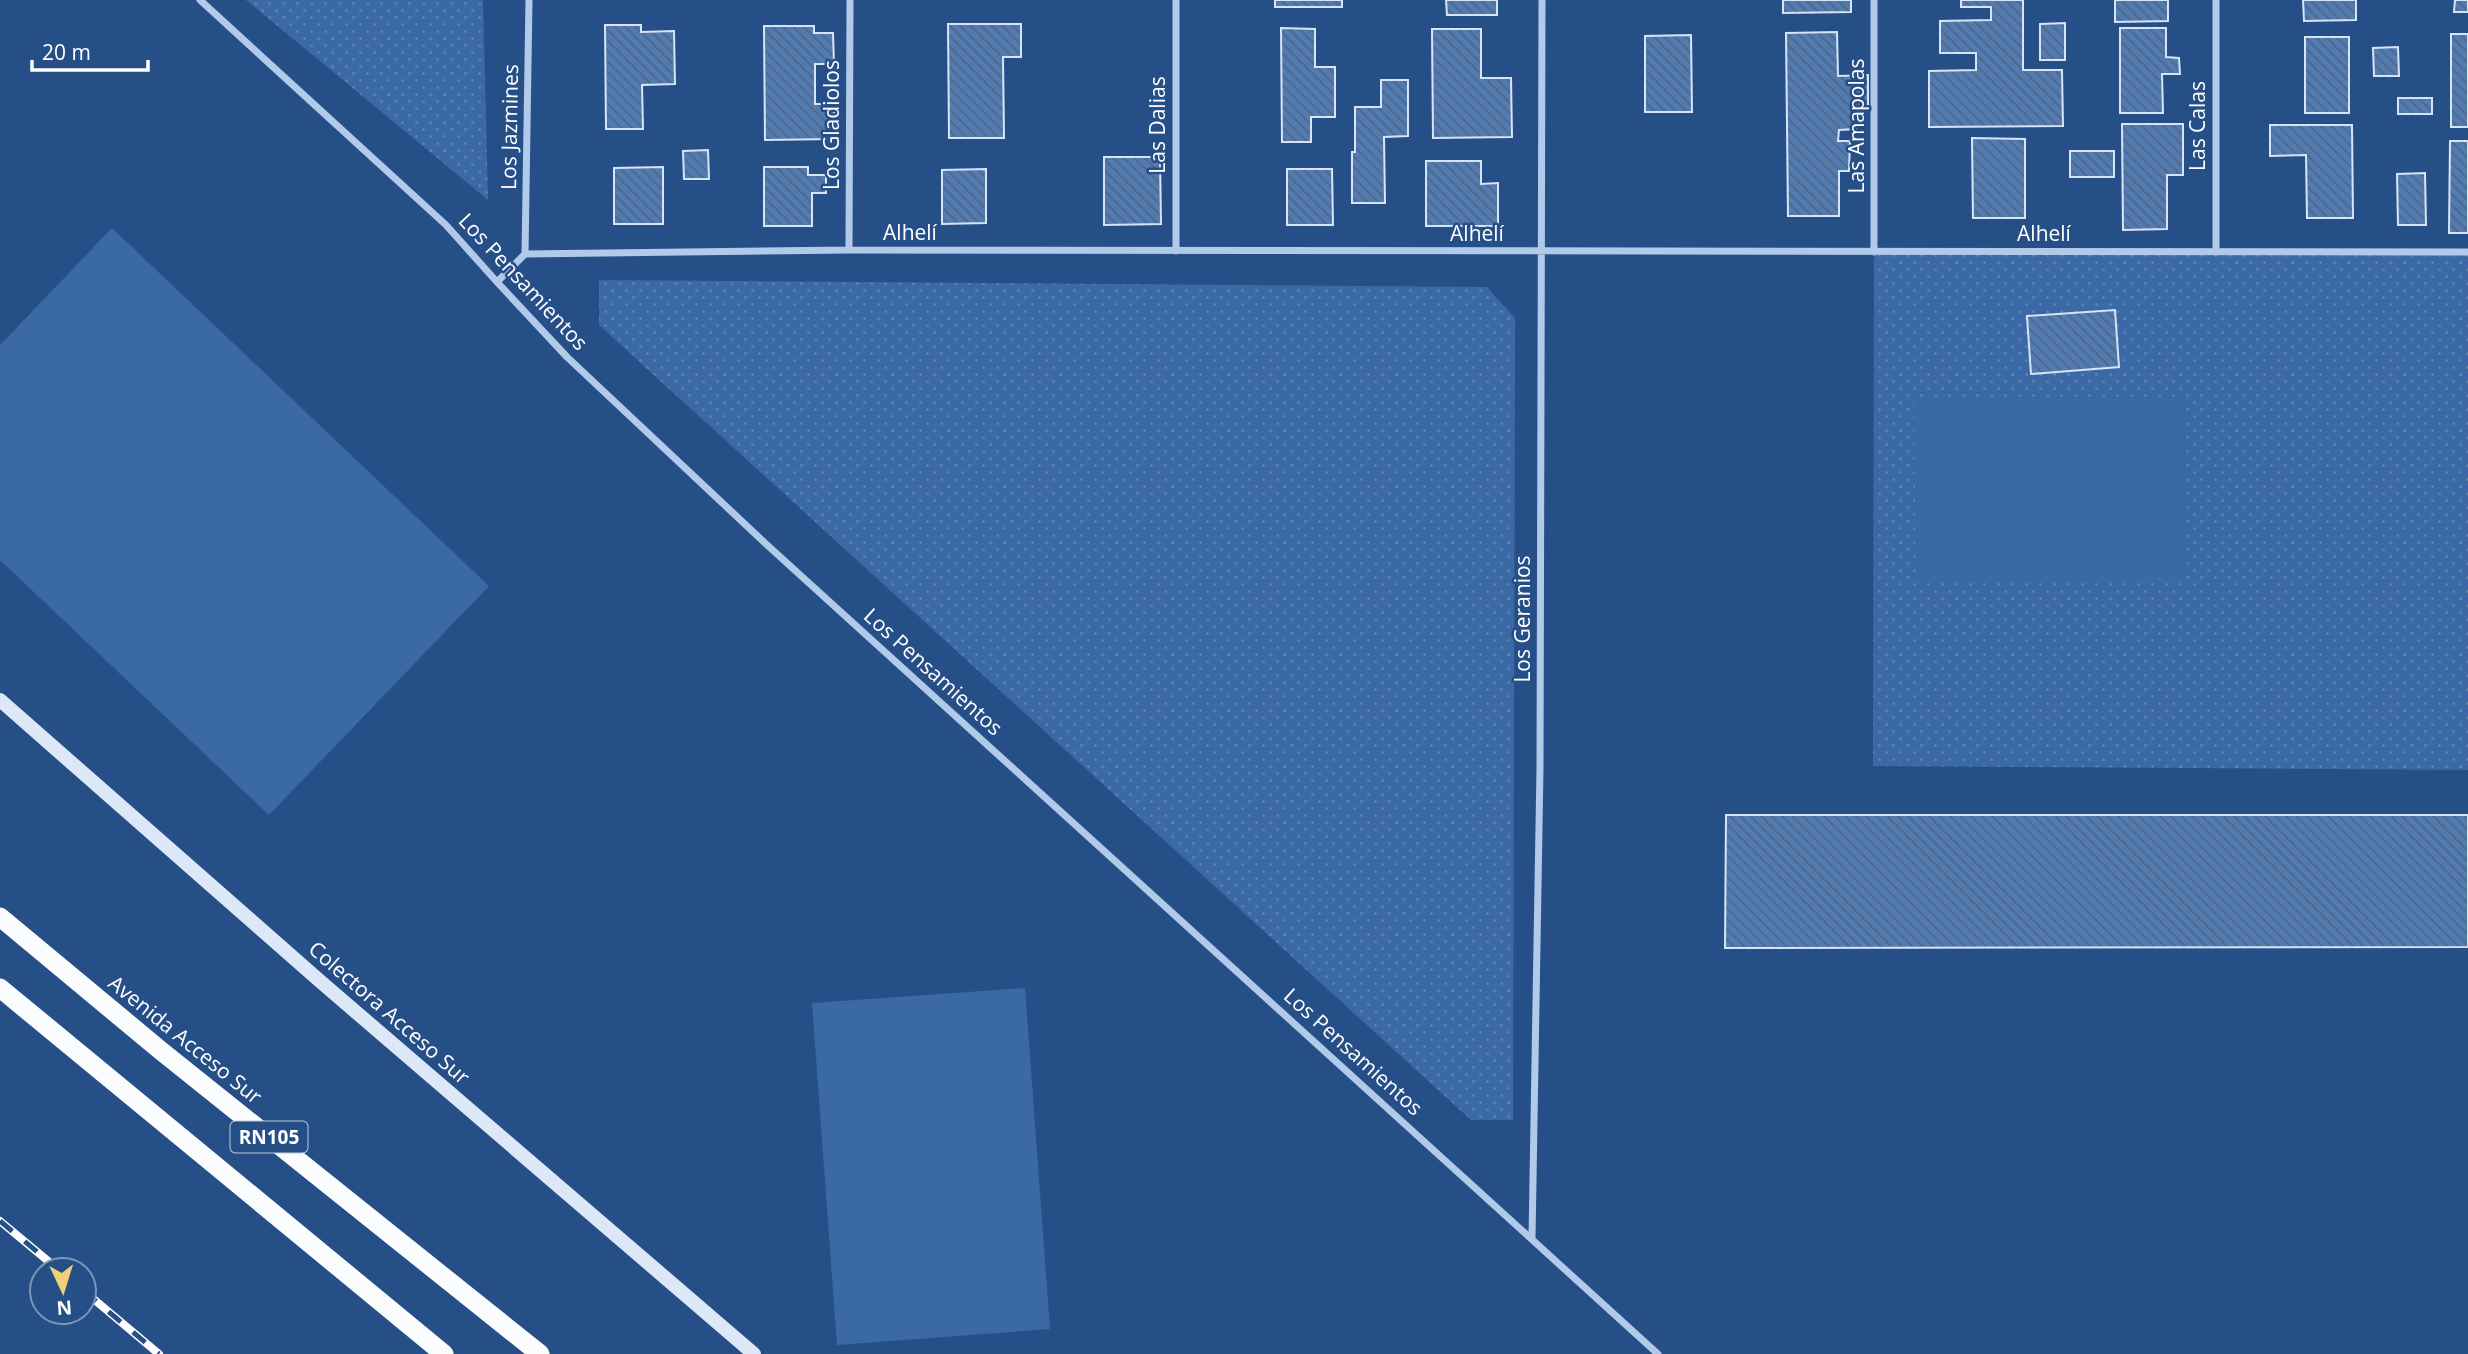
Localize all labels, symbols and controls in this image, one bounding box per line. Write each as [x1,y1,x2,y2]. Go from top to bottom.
scale bar [32,28,147,72]
text: 20 m [42,38,91,66]
street label: Las Amapolas [1842,59,1870,193]
street label: Los Gladiolos [817,60,845,190]
street label: Los Jazmines [494,64,524,190]
street label: Las Dalias [1143,76,1171,174]
street label: Las Calas [2183,81,2211,171]
street label: Los Pensamientos [453,207,595,356]
street label: Alhelí [883,218,938,246]
street label: Alhelí [1450,219,1505,247]
street label: Alhelí [2017,219,2072,247]
street label: Los Geranios [1508,555,1536,683]
street label: Los Pensamientos [858,601,1009,741]
street label: Colectora Acceso Sur [303,934,477,1090]
street label: Avenida Acceso Sur [103,969,269,1110]
street label: Los Pensamientos [1278,981,1429,1121]
road number: RN105 [230,1121,308,1152]
north arrow [28,1256,98,1326]
text: N [56,1294,73,1321]

